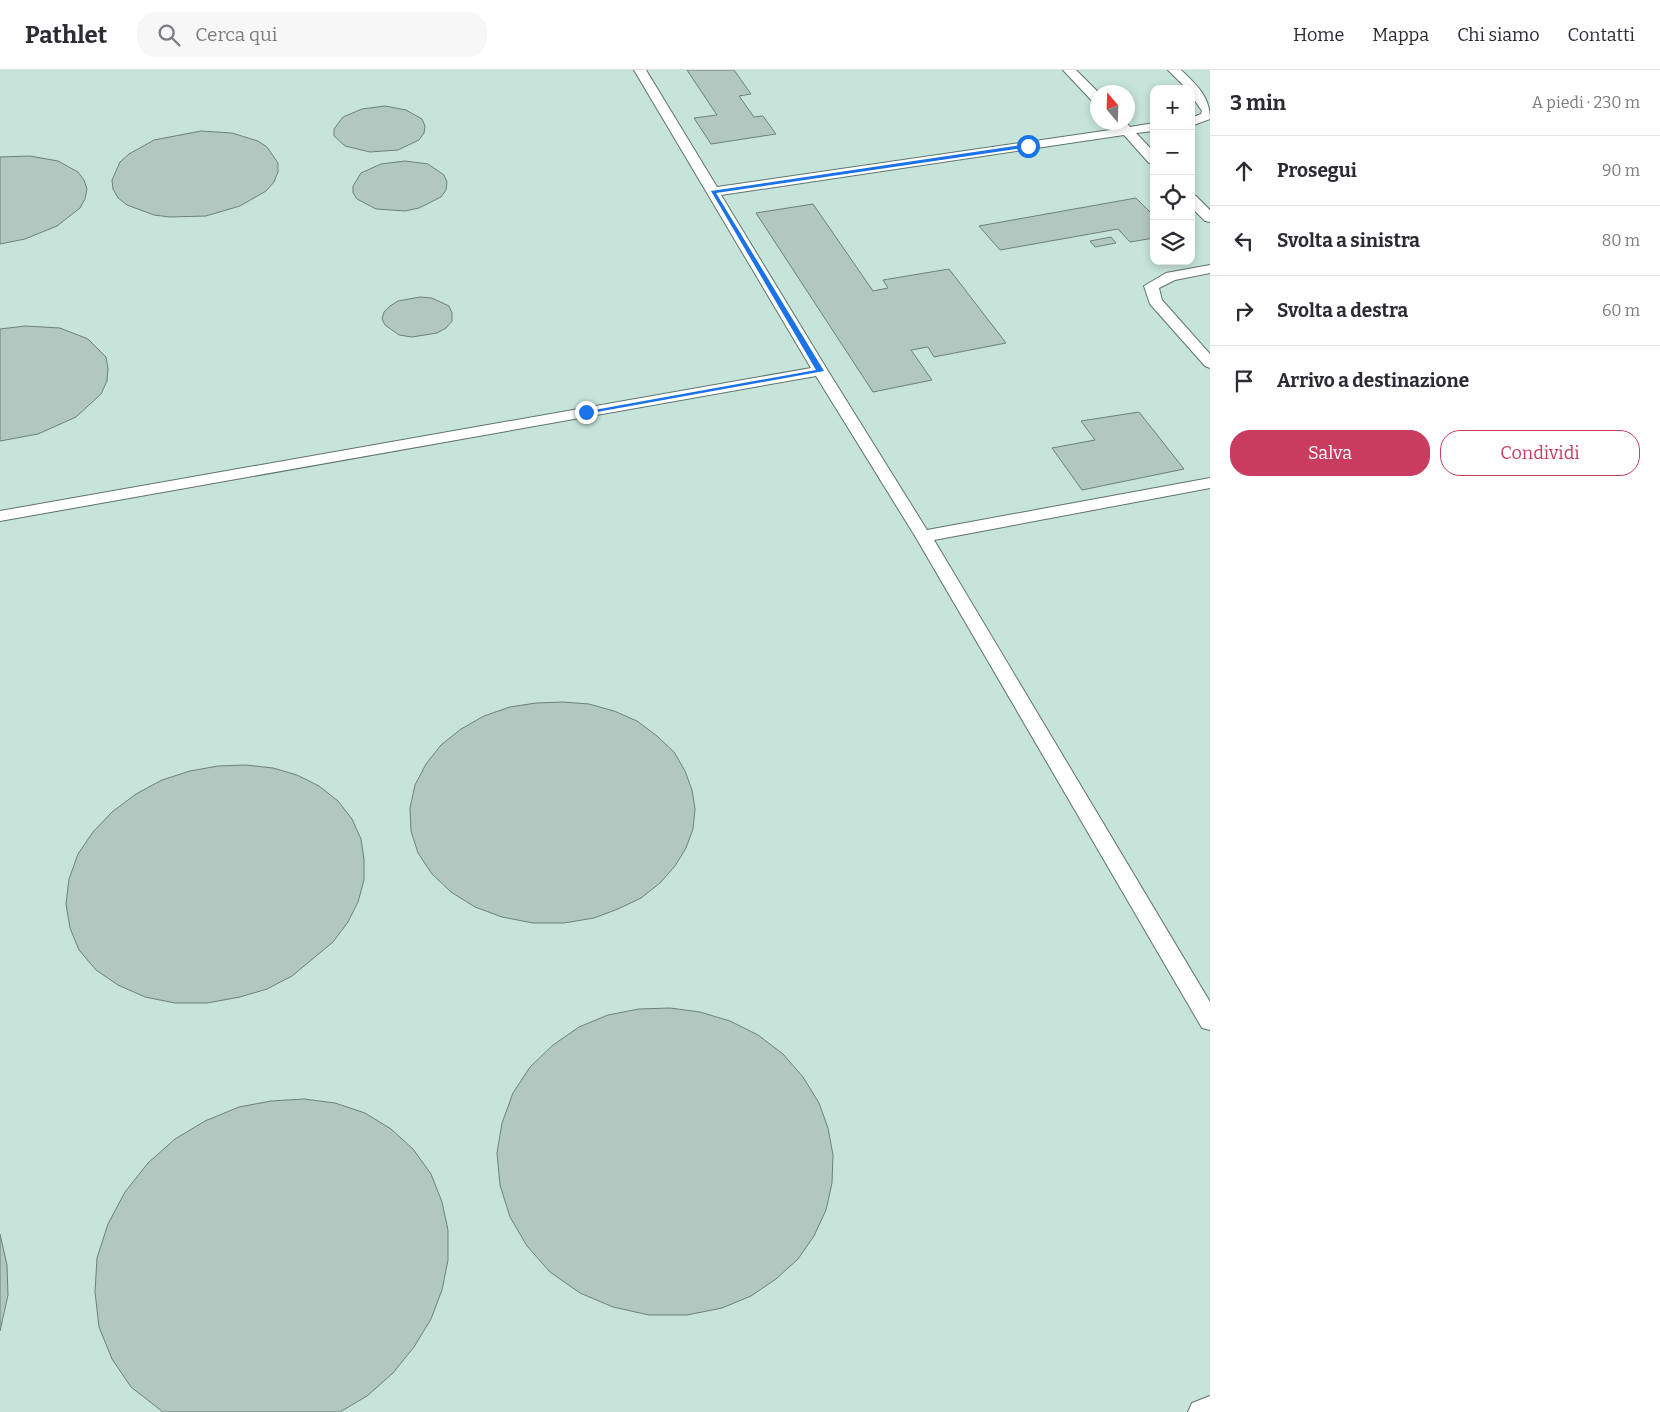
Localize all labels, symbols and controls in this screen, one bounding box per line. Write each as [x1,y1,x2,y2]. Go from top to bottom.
search box [137,12,487,57]
text: Pathlet [25,21,107,49]
icon: search [155,21,183,49]
text: Cerca qui [195,23,277,46]
text: Home [1293,24,1344,46]
text: Mappa [1372,24,1429,46]
text: Chi siamo [1457,24,1540,46]
text: Contatti [1568,24,1635,46]
north arrow [1090,85,1135,130]
map controls [1150,85,1195,265]
button: + [1150,85,1195,130]
text: 3 min [1230,90,1286,116]
text: A piedi · 230 m [1532,93,1640,112]
button: − [1150,130,1195,175]
route start [1017,135,1040,158]
icon: ahead [1230,157,1258,185]
text: Prosegui [1277,159,1357,182]
text: 90 m [1602,161,1640,180]
button: locate [1150,175,1195,220]
button: layers [1150,220,1195,265]
icon: left [1230,227,1258,255]
text: Svolta a sinistra [1277,229,1420,252]
text: 80 m [1602,231,1640,250]
icon: right [1230,297,1258,325]
text: Svolta a destra [1277,299,1408,322]
text: 60 m [1602,301,1640,320]
icon: arrive [1230,367,1258,395]
text: Arrivo a destinazione [1277,369,1469,392]
route end [575,401,598,424]
button: Salva [1230,430,1430,476]
button: Condividi [1440,430,1640,476]

